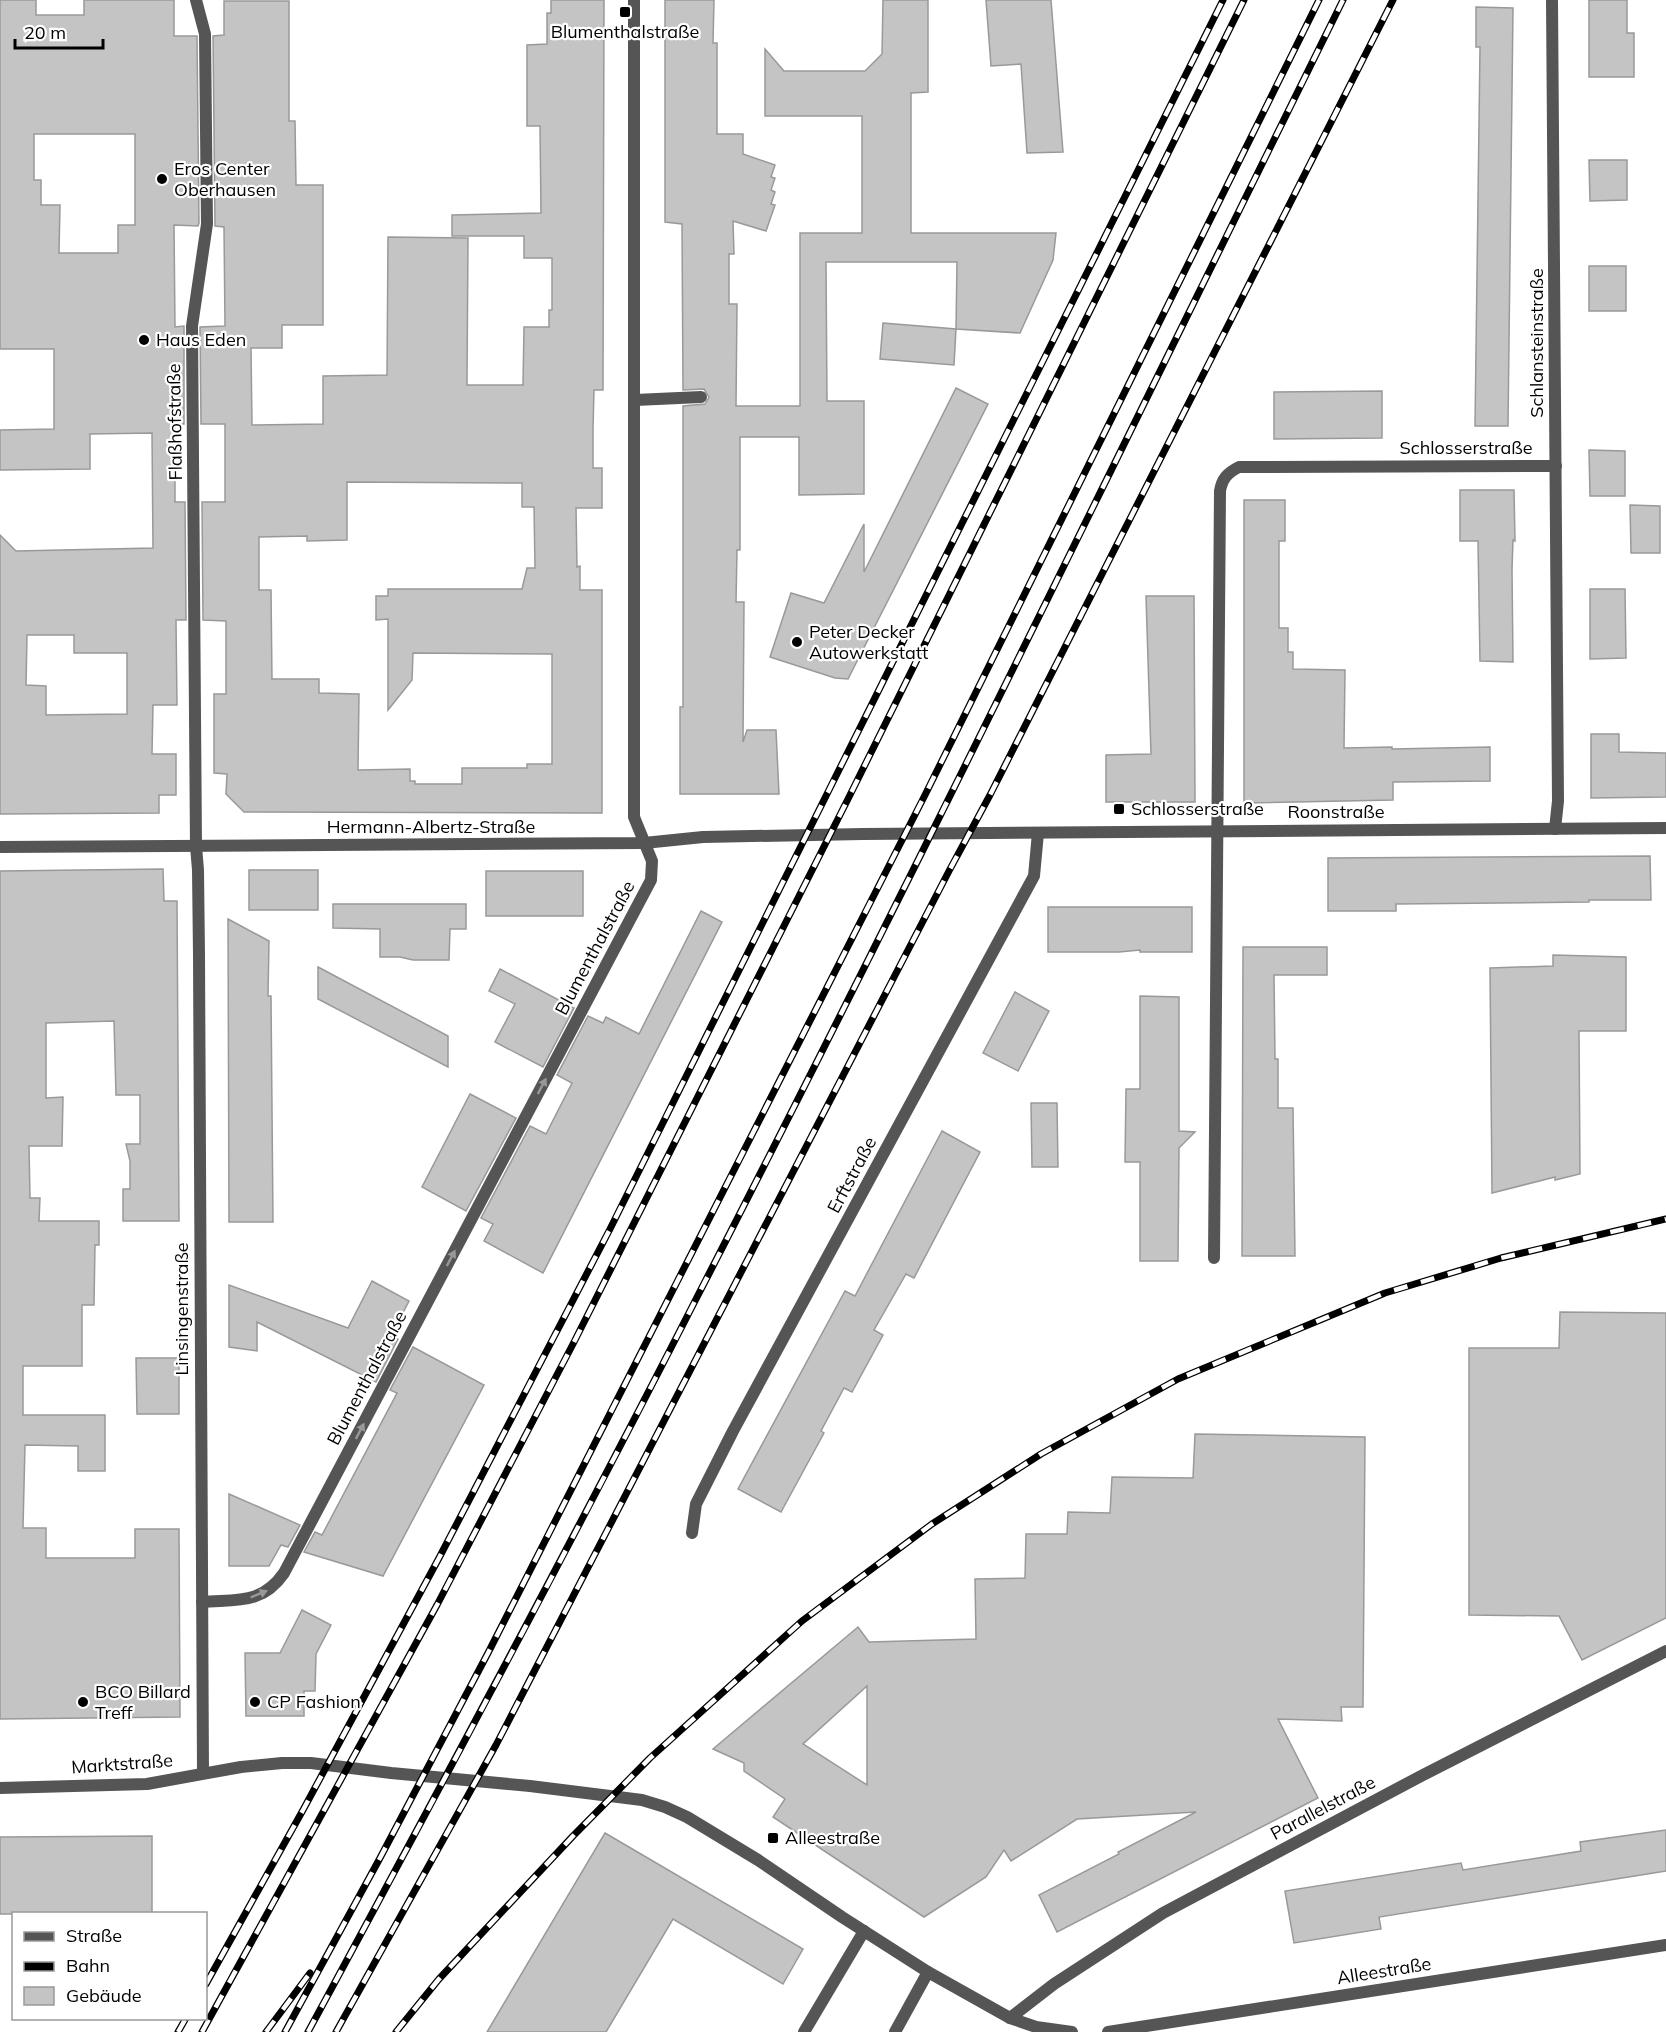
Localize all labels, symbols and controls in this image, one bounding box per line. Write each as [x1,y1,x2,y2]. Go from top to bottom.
marker: Blumenthalstraße [618,5,632,19]
scale bar [15,12,104,50]
place label: Blumenthalstraße [551,20,699,43]
text: 20 m [24,21,66,44]
place label: Eros Center Oberhausen [174,157,276,201]
marker: Eros Center Oberhausen [155,172,169,186]
street label: Schlansteinstraße [1525,268,1548,418]
place label: Haus Eden [156,328,246,351]
marker: Haus Eden [137,333,151,347]
street label: Flaßhofstraße [162,363,187,481]
street label: Schlosserstraße [1400,436,1532,459]
place label: Peter Decker Autowerkstatt [809,620,928,664]
marker: Peter Decker Autowerkstatt [790,635,804,649]
place label: Schlosserstraße [1131,797,1264,820]
street label: Roonstraße [1288,800,1384,823]
marker: Schlosserstraße [1112,802,1126,816]
street label: Hermann-Albertz-Straße [327,815,535,838]
street label: Blumenthalstraße [550,877,640,1019]
one-way arrow [537,1077,547,1094]
street label: Erftstraße [822,1133,881,1217]
street label: Linsingenstraße [170,1242,193,1376]
one-way arrow [446,1250,456,1267]
street label: Blumenthalstraße [322,1307,412,1449]
one-way arrow [355,1422,365,1439]
one-way arrow [251,1589,269,1599]
place label: BCO Billard Treff [95,1680,191,1724]
place label: CP Fashion [267,1690,361,1713]
marker: BCO Billard Treff [76,1695,90,1709]
marker: CP Fashion [248,1695,262,1709]
street label: Marktstraße [70,1748,174,1779]
street label: Parallelstraße [1266,1770,1379,1845]
place label: Alleestraße [785,1826,880,1849]
marker: Alleestraße [766,1831,780,1845]
legend [12,1912,207,2020]
text: Straße [66,1924,122,1947]
street label: Alleestraße [1335,1952,1433,1989]
text: Bahn [66,1954,110,1977]
text: Gebäude [66,1984,142,2007]

